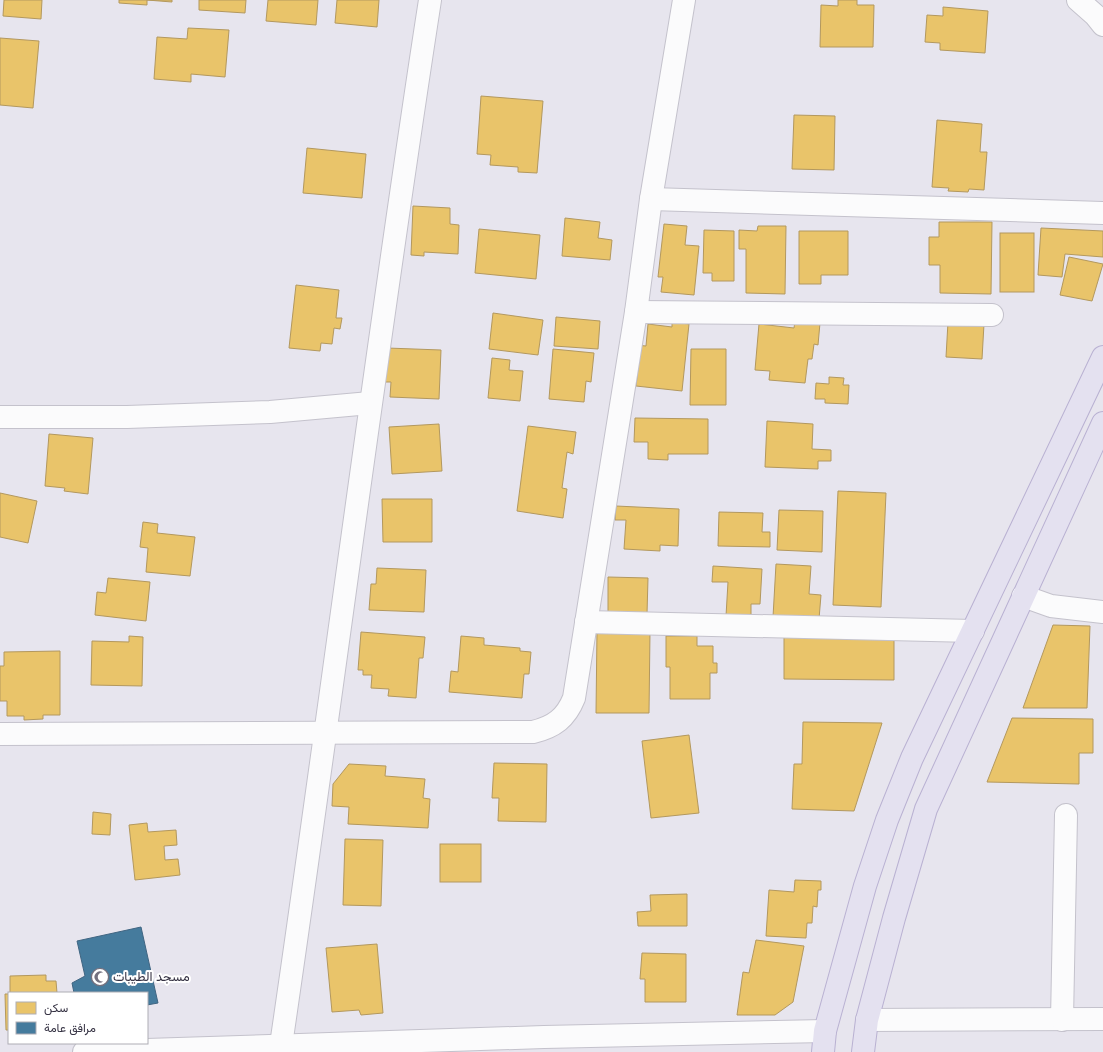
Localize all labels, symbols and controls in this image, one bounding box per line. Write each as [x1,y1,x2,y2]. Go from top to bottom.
mosque icon: مسجد الطيبات [90,967,110,987]
place label: مسجد الطيبات [113,969,190,985]
legend [8,992,148,1044]
text: سكن [44,1001,68,1016]
text: مرافق عامة [44,1021,96,1036]

